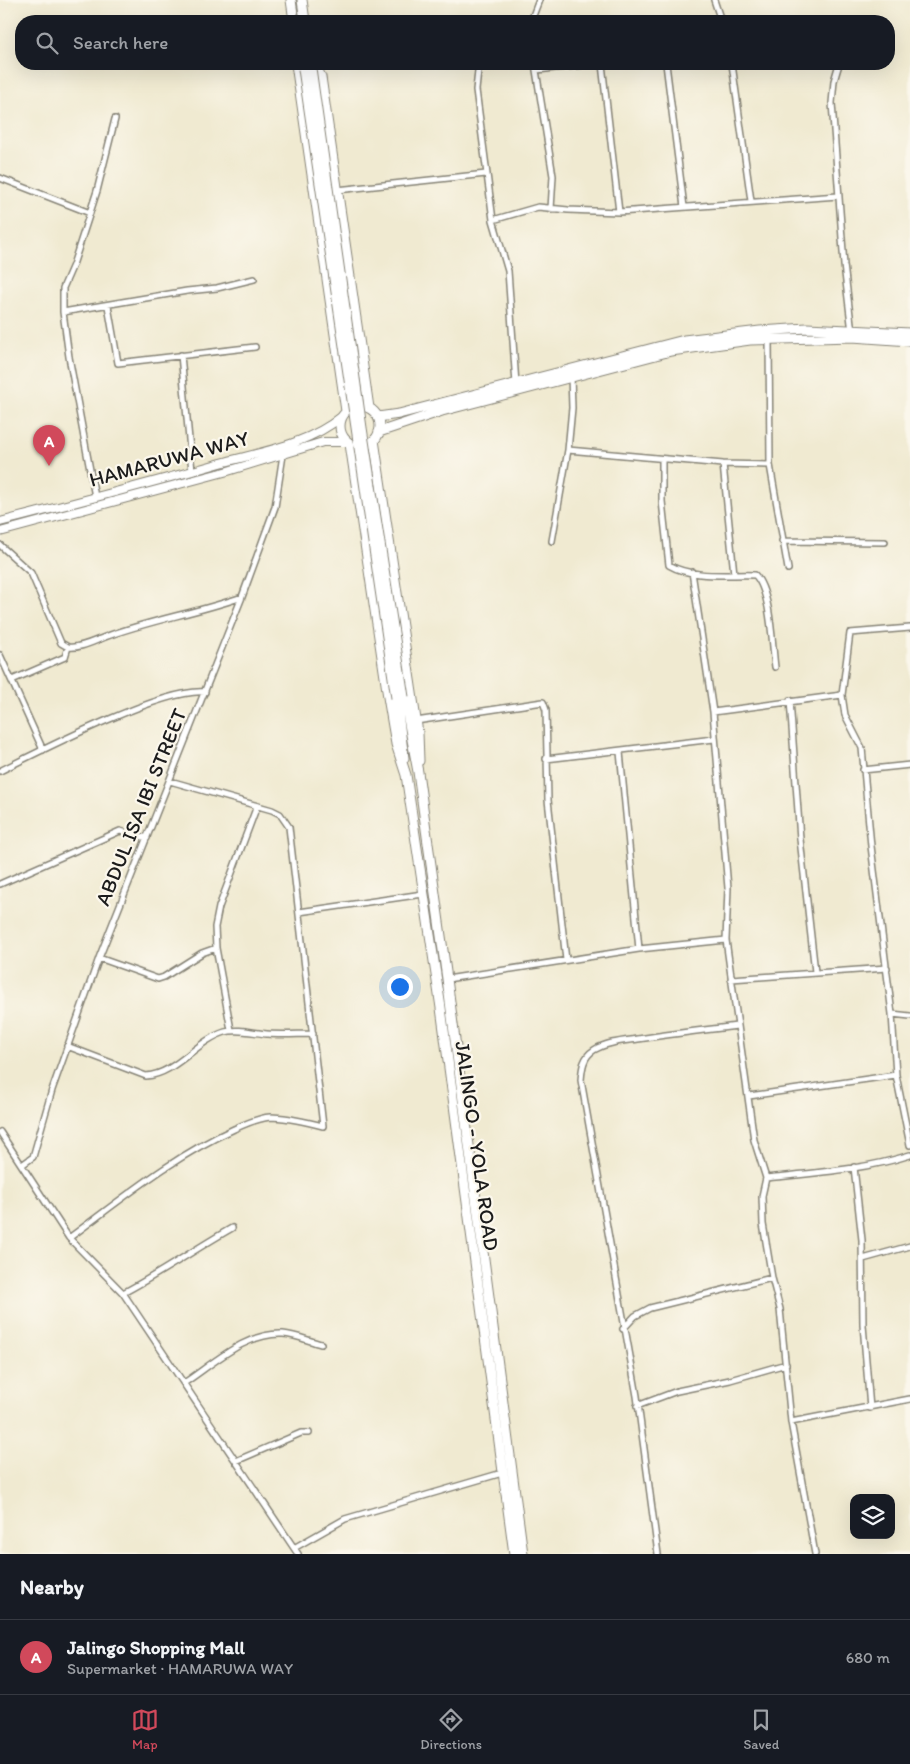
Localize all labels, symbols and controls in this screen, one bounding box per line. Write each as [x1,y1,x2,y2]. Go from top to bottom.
search box [15,15,895,70]
icon: search [33,29,61,57]
text: Search here [73,31,168,54]
pin: A [33,425,65,466]
street label: HAMARUWA WAY [86,425,252,492]
street label: ABDUL ISA IBI STREET [90,704,192,909]
your location [387,974,413,1000]
street label: JALINGO - YOLA ROAD [450,1039,505,1252]
map controls [850,1494,895,1539]
button: layers [850,1494,895,1539]
text: Nearby [20,1574,84,1599]
text: Jalingo Shopping Mall [67,1636,245,1659]
text: A [31,1648,41,1667]
text: 680 m [846,1648,890,1667]
text: Supermarket · HAMARUWA WAY [67,1659,293,1678]
tab: Map [131,1706,159,1753]
tab: Directions [420,1706,482,1753]
tab: Saved [743,1706,779,1753]

